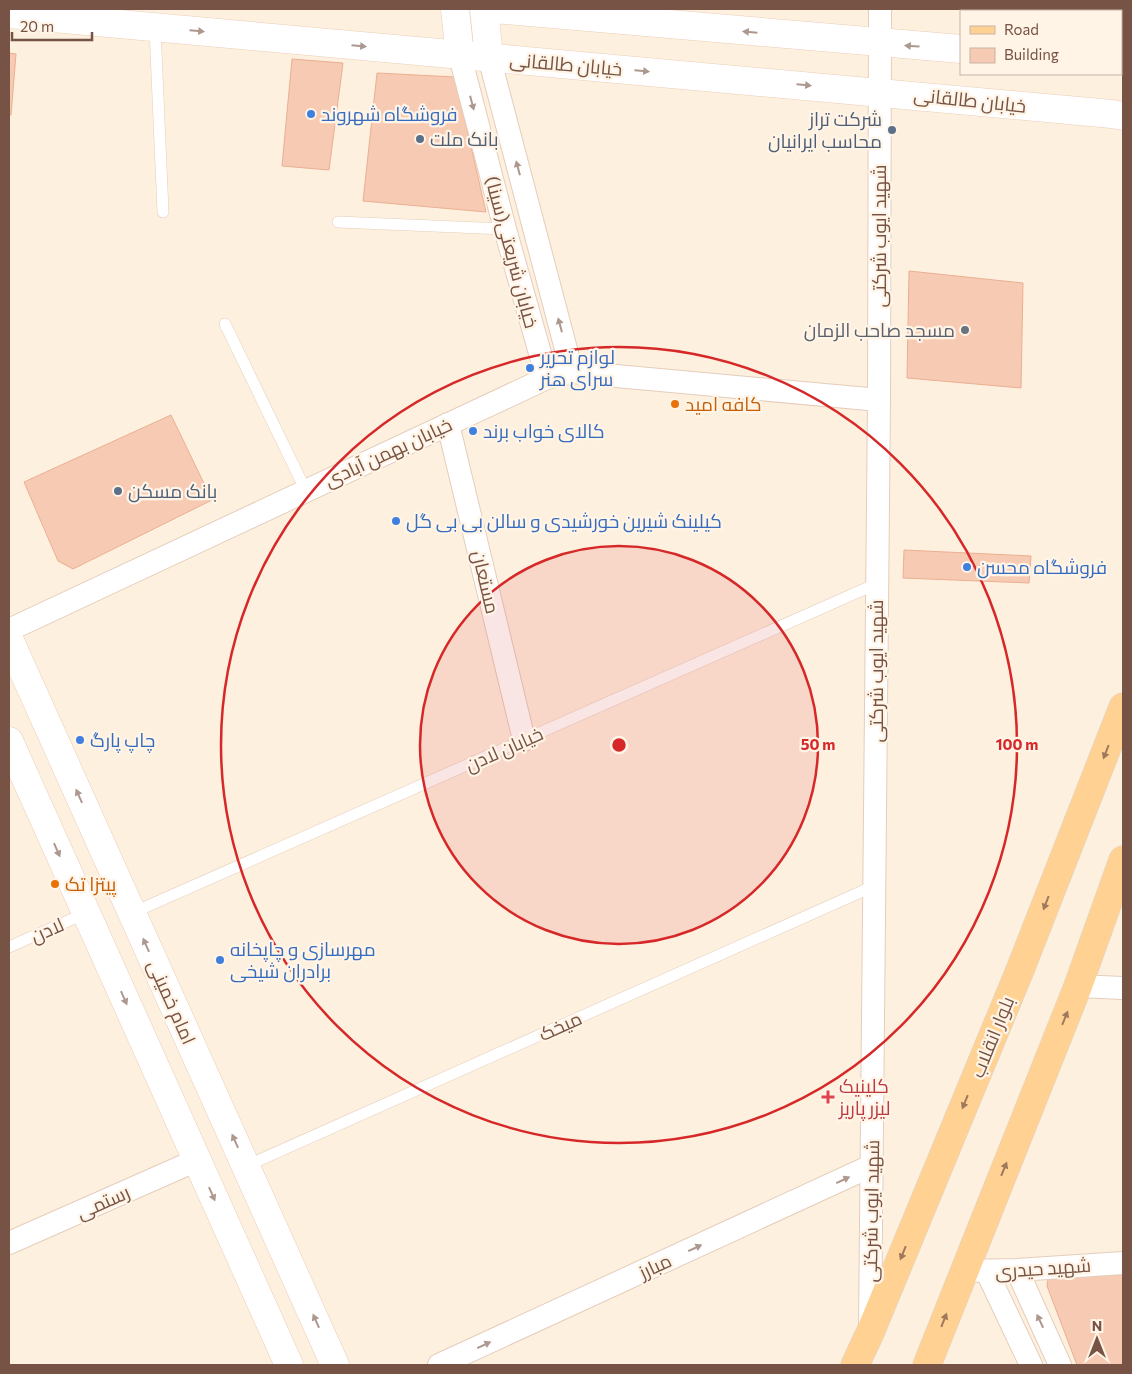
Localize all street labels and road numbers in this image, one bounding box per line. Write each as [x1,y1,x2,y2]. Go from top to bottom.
street label: خیابان طالقانی [509,47,623,81]
street label: خیابان طالقانی [912,82,1028,118]
street label: شهید ایوب شرکتی [867,165,891,307]
street label: خیابان شریعتی(سینا) [480,173,544,331]
street label: خیابان بهمن آبادی [320,412,456,492]
street label: مستعان [467,548,505,616]
street label: شهید ایوب شرکتی [864,600,888,742]
street label: خیابان لادن [461,721,547,777]
street label: لادن [27,912,67,948]
street label: امام خمینی [141,956,201,1049]
street label: بلوار انقلاب [965,993,1019,1081]
street label: میخک [535,1006,585,1045]
street label: شهید ایوب شرکتی [858,1139,884,1283]
street label: رستمی [73,1180,133,1224]
street label: مبارز [634,1248,675,1284]
street label: شهید حیدری [994,1253,1092,1283]

